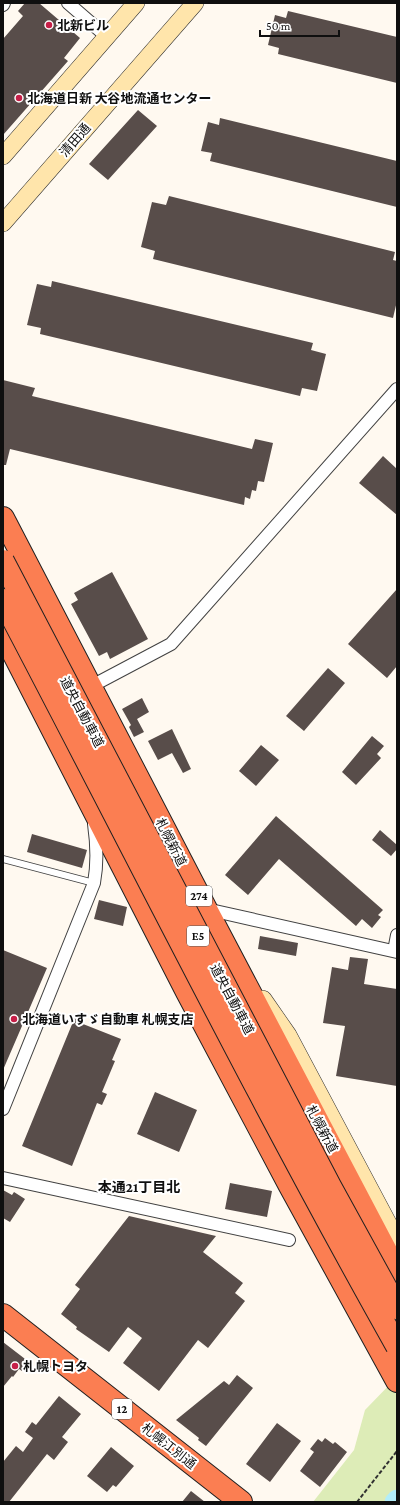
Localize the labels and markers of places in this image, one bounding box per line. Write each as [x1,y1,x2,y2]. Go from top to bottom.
place label: 北新ビル [57,18,109,33]
marker: 北新ビル [44,20,54,30]
place label: 北海道日新 大谷地流通センター [27,91,212,106]
marker: 北海道日新 大谷地流通センター [14,93,24,103]
place label: 北海道いすゞ自動車 札幌支店 [22,1012,194,1027]
marker: 北海道いすゞ自動車 札幌支店 [9,1014,19,1024]
place label: 札幌トヨタ [23,1359,88,1374]
marker: 札幌トヨタ [10,1361,20,1371]

